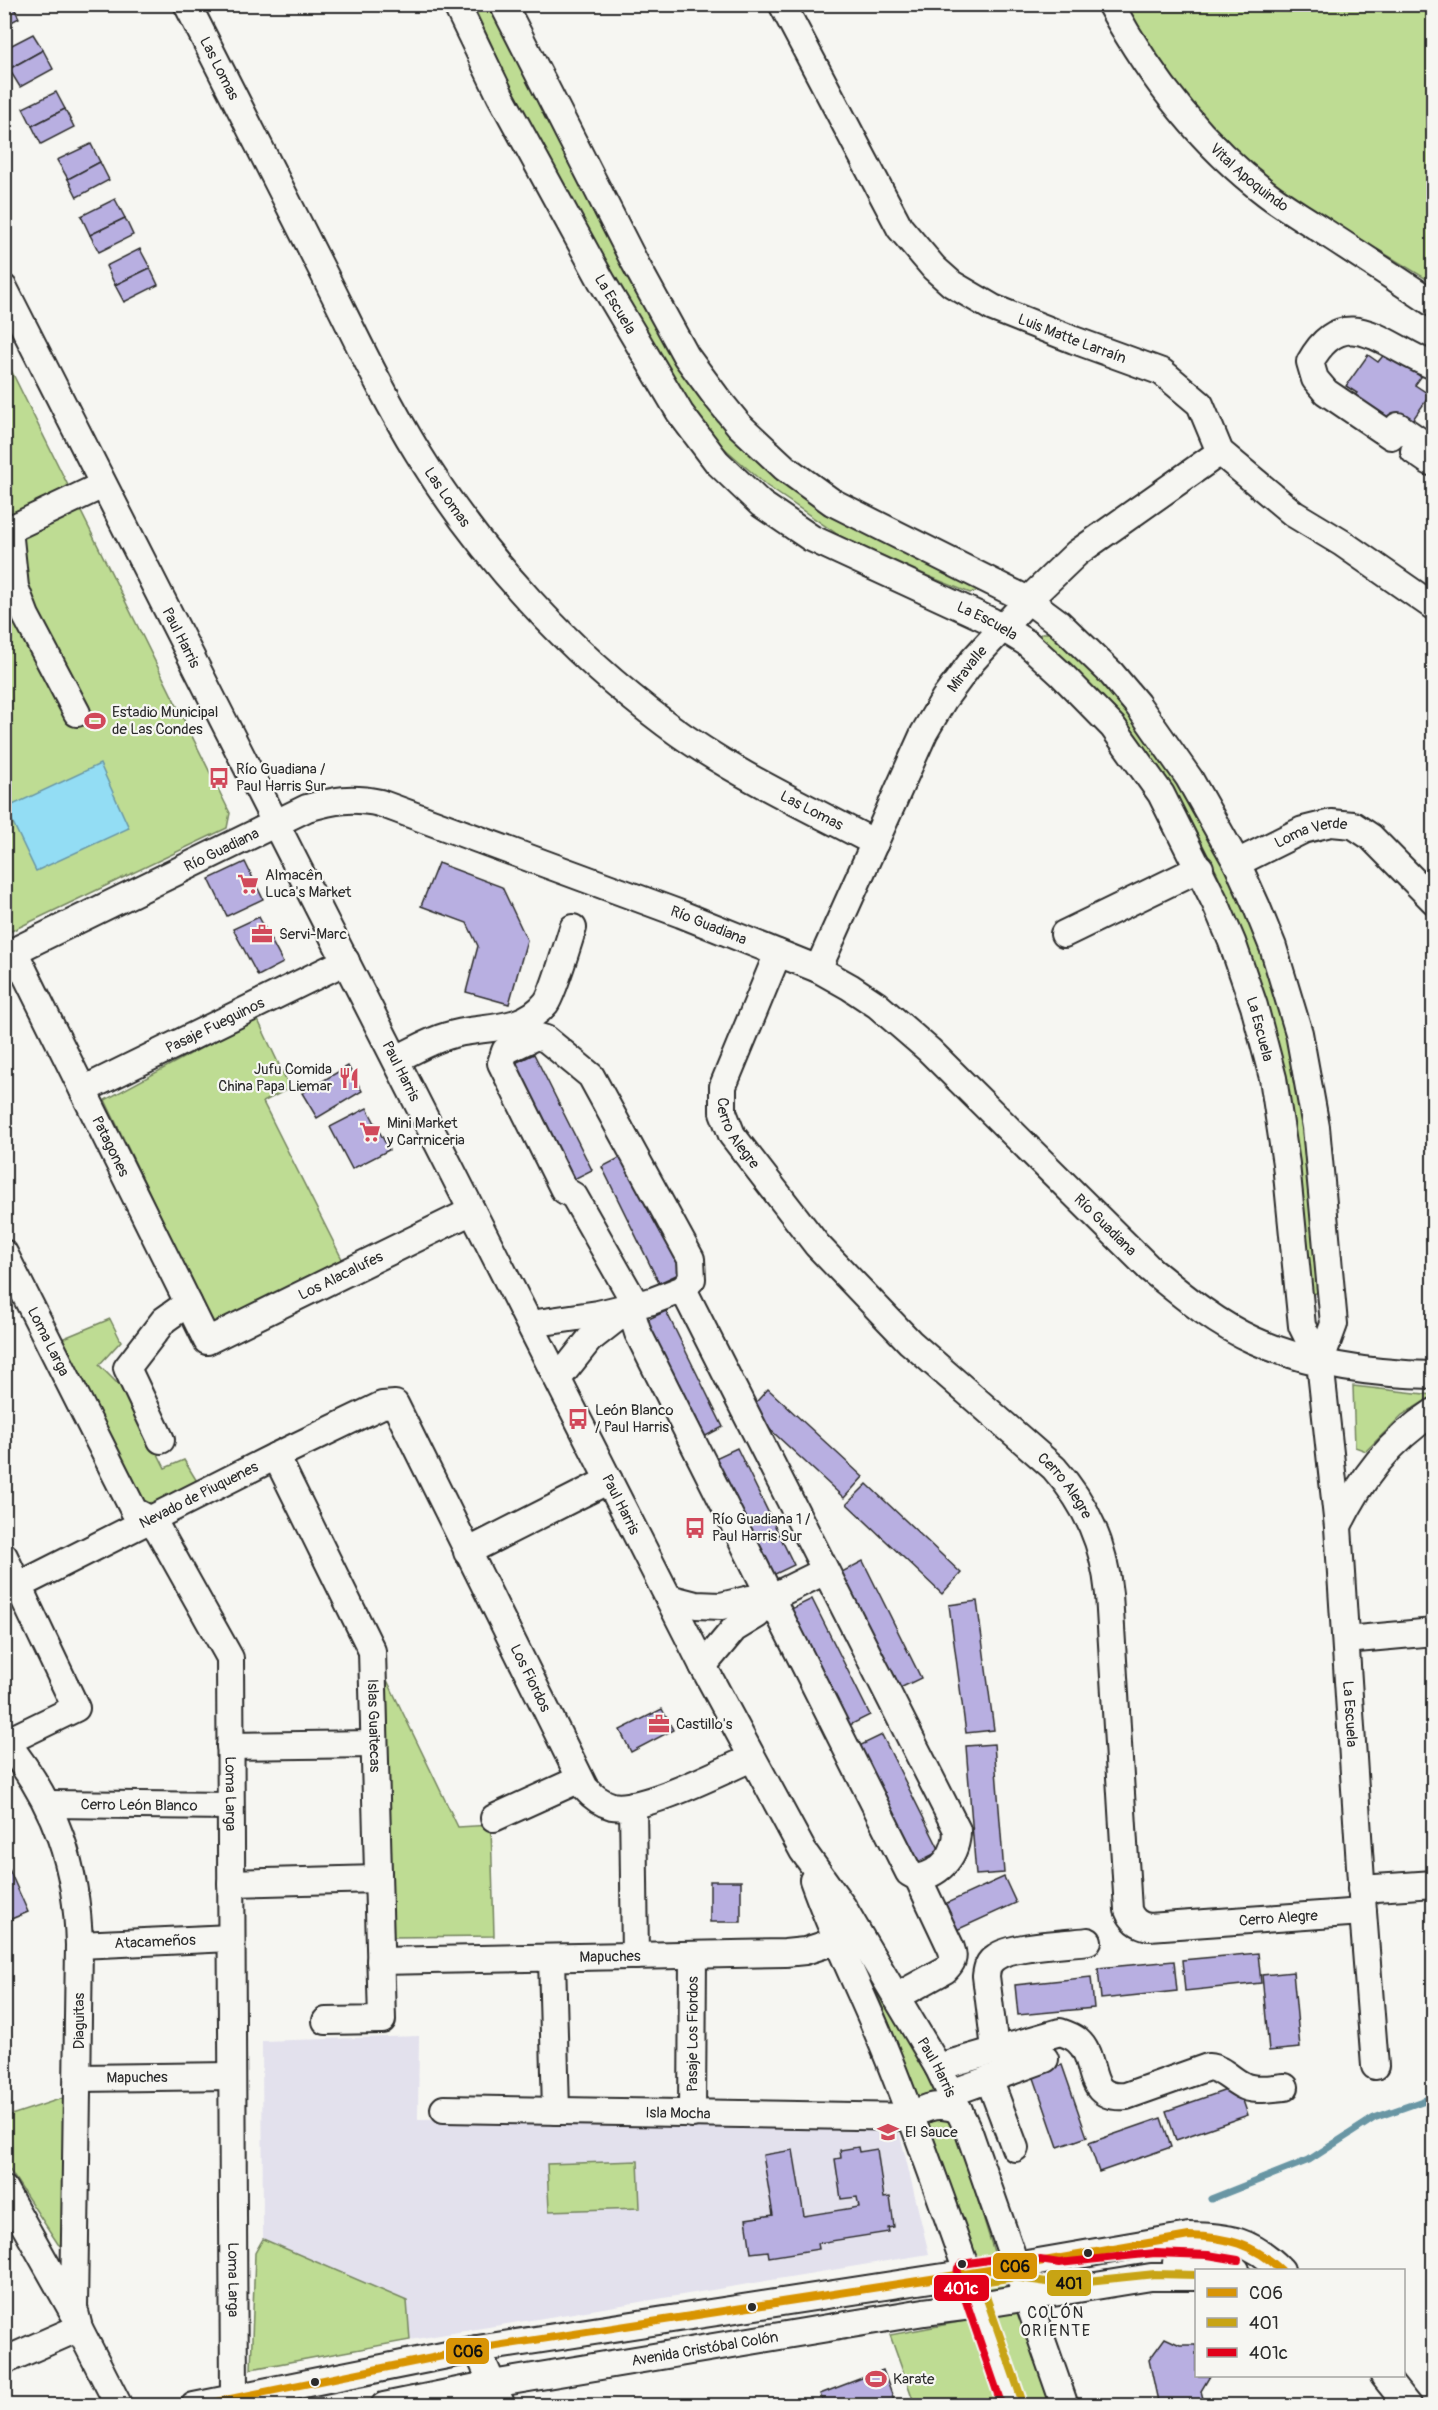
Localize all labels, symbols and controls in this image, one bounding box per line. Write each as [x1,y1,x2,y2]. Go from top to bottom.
street label: Las Lomas [195,34,243,104]
street label: Vital Apoquindo [1205,139,1292,216]
street label: La Escuela [590,271,640,338]
street label: Luis Matte Larraín [1015,310,1129,368]
street label: Las Lomas [420,464,474,531]
street label: La Escuela [954,597,1021,645]
street label: Paul Harris [158,604,204,672]
street label: Miravalle [943,641,992,696]
place label: Estadio Municipal de Las Condes [112,703,218,739]
sports icon: Estadio Municipal de Las Condes [83,709,107,733]
place label: Río Guadiana / Paul Harris Sur [236,760,327,796]
bus stop icon: Río Guadiana / Paul Harris Sur [207,766,231,790]
street label: Las Lomas [777,787,847,835]
street label: Loma Verde [1271,814,1349,853]
street label: Río Guadiana [181,824,262,876]
place label: Almacên Luca's Market [265,866,352,902]
supermarket icon: Almacên Luca's Market [236,872,260,896]
street label: Río Guadiana [668,902,750,949]
office icon: Servi-Marc [250,922,274,946]
place label: Servi-Marc [279,925,347,944]
street label: Pasaje Fueguinos [163,993,268,1058]
street label: La Escuela [1241,994,1277,1064]
street label: Paul Harris [377,1038,424,1105]
place label: Jufu Comida China Papa Liemar [218,1060,333,1096]
restaurant icon: Jufu Comida China Papa Liemar [337,1066,361,1090]
street label: Cerro Alegre [713,1097,764,1173]
street label: Patagones [87,1113,133,1180]
place label: Mini Market y Carrniceria [386,1114,465,1150]
supermarket icon: Mini Market y Carrniceria [358,1120,382,1144]
street label: Río Guadiana [1070,1190,1140,1260]
street label: Los Alacalufes [295,1247,387,1305]
street label: Loma Larga [23,1304,73,1379]
place label: León Blanco / Paul Harris [595,1401,674,1437]
bus stop icon: León Blanco / Paul Harris [566,1407,590,1431]
street label: Cerro Alegre [1033,1449,1096,1523]
street label: Nevado de Piuquenes [136,1457,262,1533]
street label: Paul Harris [597,1471,644,1538]
place label: Río Guadiana 1 / Paul Harris Sur [712,1510,810,1546]
bus stop icon: Río Guadiana 1 / Paul Harris Sur [683,1516,707,1540]
street label: Los Fiordos [505,1641,555,1716]
street label: Islas Guaitecas [363,1679,384,1773]
street label: La Escuela [1338,1680,1361,1748]
office icon: Castillo's [647,1712,671,1736]
place label: Castillo's [676,1715,733,1734]
street label: Loma Larga [221,1756,240,1831]
street label: Cerro León Blanco [80,1795,198,1816]
street label: Cerro Alegre [1238,1906,1319,1931]
street label: Atacameños [114,1931,196,1953]
street label: Mapuches [579,1947,641,1967]
street label: Pasaje Los Fiordos [683,1976,703,2092]
street label: Diaguitas [70,1992,89,2049]
street label: Paul Harris [913,2034,960,2101]
street label: Mapuches [106,2068,168,2088]
street label: Isla Mocha [645,2103,711,2124]
school or university icon: El Sauce [876,2120,900,2144]
place label: El Sauce [905,2123,958,2142]
street label: Loma Larga [223,2242,243,2317]
unlabelled marker [1082,2247,1094,2259]
line badge: C06 [992,2252,1038,2280]
text: C06 [1000,2257,1030,2277]
unlabelled marker [956,2258,968,2270]
line badge: 401 [1046,2269,1092,2297]
legend [1195,2269,1405,2377]
line badge: 401c [933,2274,990,2302]
text: 401 [1056,2274,1082,2294]
text: 401c [944,2279,978,2299]
text: C06 [1249,2282,1283,2305]
unlabelled marker [746,2301,758,2313]
district label: COLÓN ORIENTE [1020,2302,1092,2341]
text: 401 [1249,2312,1279,2335]
street label: Avenida Cristóbal Colón [630,2327,780,2371]
line badge: C06 [445,2337,490,2365]
text: C06 [453,2342,483,2362]
text: 401c [1249,2342,1288,2365]
sports icon: Karate [864,2367,888,2391]
place label: Karate [893,2370,935,2389]
unlabelled marker [309,2376,321,2388]

